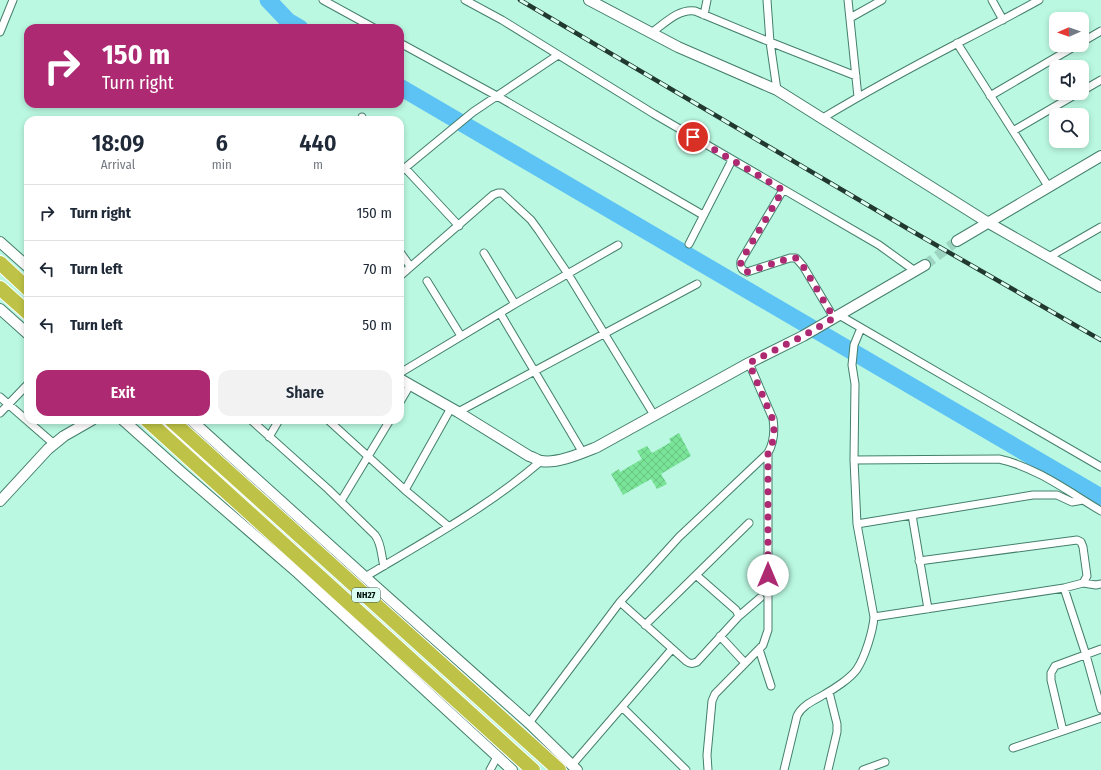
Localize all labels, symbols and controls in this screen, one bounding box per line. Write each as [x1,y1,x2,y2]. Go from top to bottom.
north arrow [1049,12,1089,52]
map controls [1049,12,1089,148]
text: 150 m [102,38,170,71]
icon: right [36,40,88,92]
button: sound [1049,60,1089,100]
text: Turn right [102,72,174,94]
button: search [1049,108,1089,148]
pin [676,120,710,154]
icon: arrive [682,126,704,148]
text: 18:09 [91,129,144,157]
text: 6 [216,129,228,157]
text: 440 [299,129,337,157]
text: Arrival [101,157,135,172]
text: min [212,157,232,172]
text: m [313,157,323,172]
icon: right [36,202,58,224]
text: Turn right [70,204,131,222]
text: 150 m [356,204,392,222]
icon: left [36,258,58,280]
text: Turn left [70,260,123,278]
text: 70 m [363,260,392,278]
icon: left [36,314,58,336]
text: Turn left [70,316,123,334]
text: 50 m [362,316,392,334]
button: Exit [36,370,210,416]
button: Share [218,370,392,416]
position arrow [747,554,789,596]
road number: NH27 [352,588,380,602]

